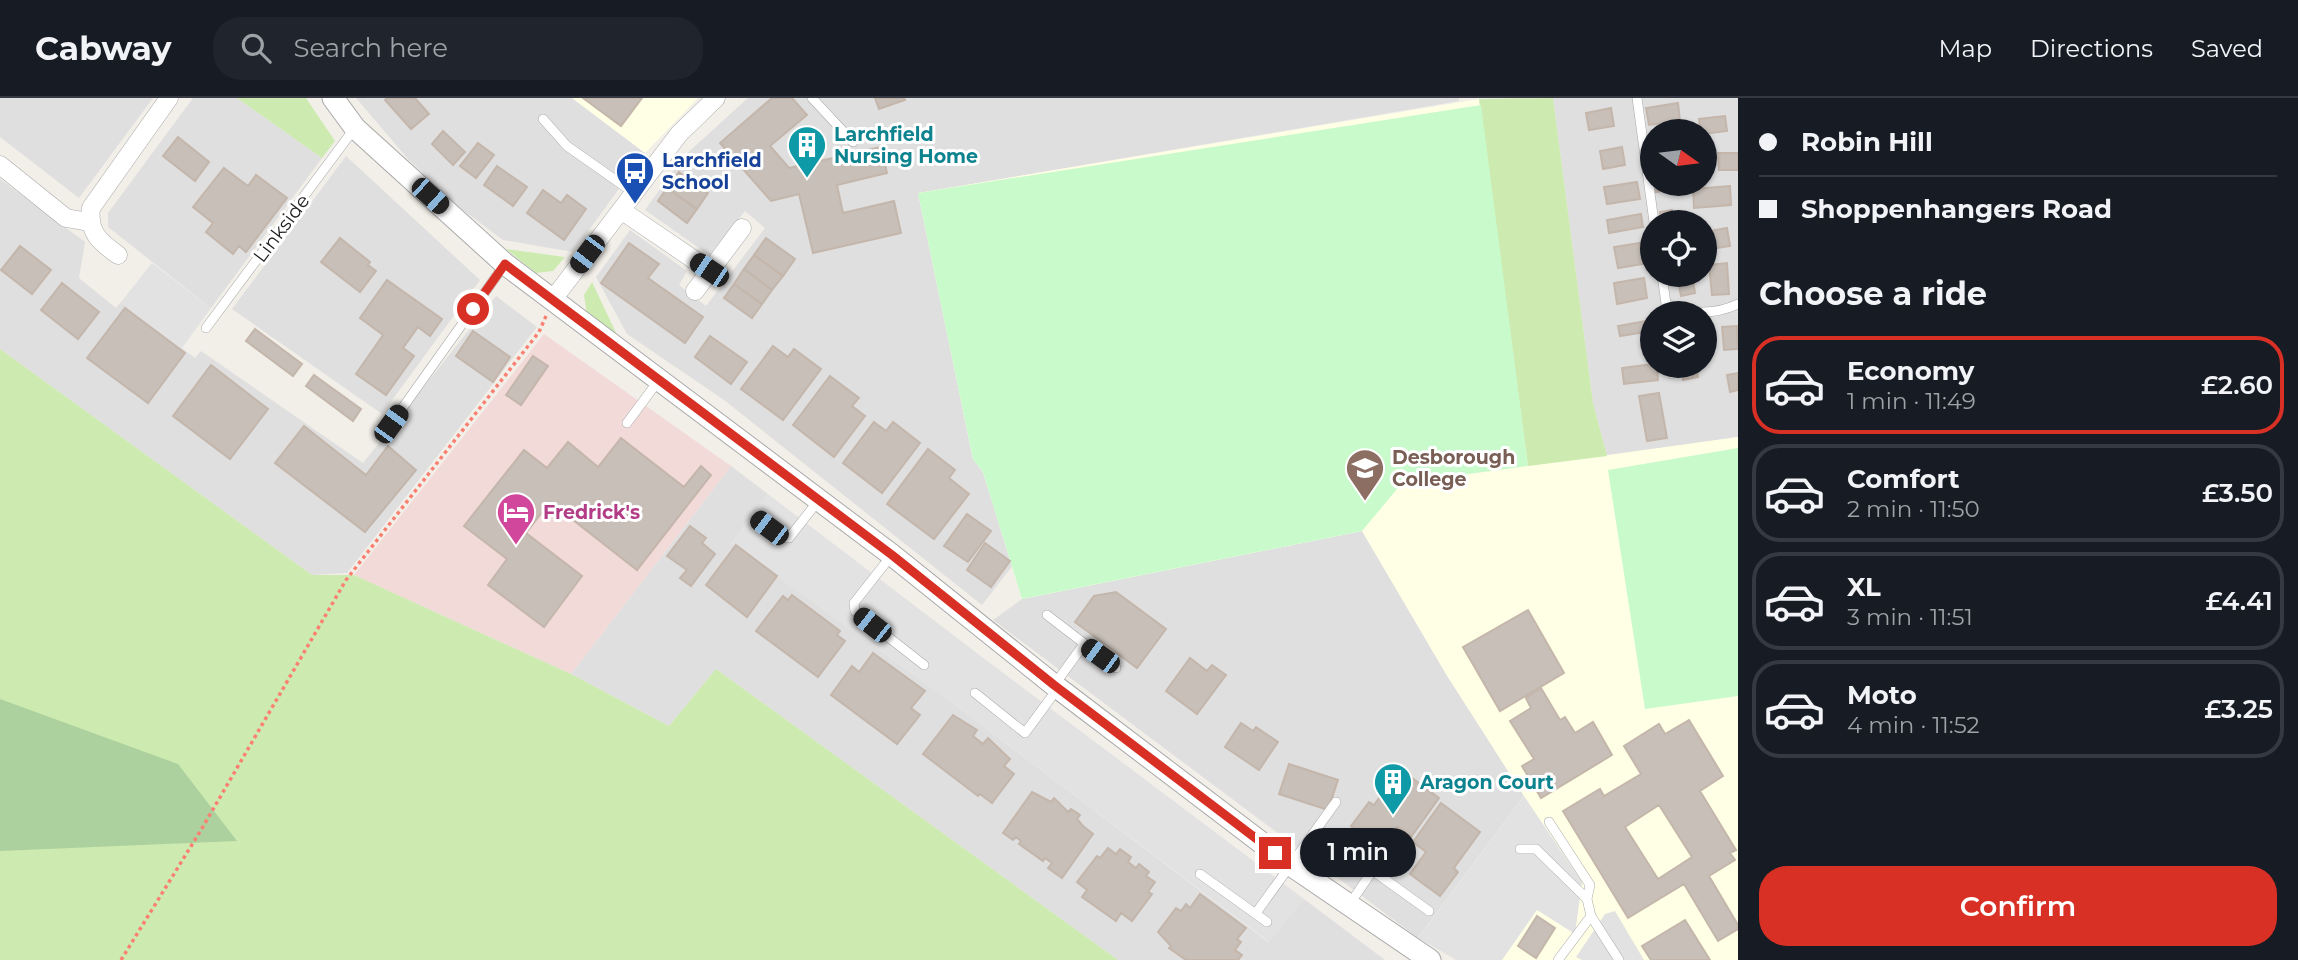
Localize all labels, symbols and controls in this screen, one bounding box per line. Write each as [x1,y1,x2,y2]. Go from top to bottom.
search box [213,17,703,80]
text: Cabway [35,28,171,68]
icon: search [237,29,275,67]
text: Search here [293,32,448,64]
text: Map [1939,34,1992,63]
text: Directions [2030,34,2153,63]
text: Saved [2191,34,2263,63]
north arrow [1640,119,1717,196]
map controls [1640,119,1717,378]
place label: Larchfield Nursing Home [834,123,978,168]
building icon: Larchfield Nursing Home [786,124,828,179]
text: Robin Hill [1801,126,1933,158]
place label: Larchfield School [662,149,762,194]
bus stop icon: Larchfield School [614,150,656,205]
car [408,174,453,218]
street label: Linkside [248,190,314,267]
text: Shoppenhangers Road [1801,193,2112,225]
button: locate [1640,210,1717,287]
car [566,231,609,277]
car [686,250,733,290]
text: Choose a ride [1759,274,1987,313]
route start [457,293,489,325]
button: layers [1640,301,1717,378]
icon: car [1763,354,1826,417]
text: Economy [1847,355,1974,387]
text: £2.60 [2201,369,2273,401]
text: 1 min · 11:49 [1847,387,1976,415]
car [371,401,412,447]
place label: Desborough College [1392,446,1515,491]
school or university icon: Desborough College [1344,447,1386,502]
icon: car [1763,462,1826,525]
text: Comfort [1847,463,1959,495]
text: £3.50 [2202,477,2273,509]
hotel icon: Fredrick's [495,491,537,546]
text: 2 min · 11:50 [1847,495,1980,523]
place label: Fredrick's [543,501,640,524]
car [746,507,793,549]
icon: car [1763,570,1826,633]
text: XL [1847,571,1881,603]
text: £4.41 [2205,585,2273,617]
text: 3 min · 11:51 [1847,603,1973,631]
car [849,604,896,646]
car [1077,635,1124,677]
icon: car [1763,678,1826,741]
text: Moto [1847,679,1917,711]
text: £3.25 [2204,693,2273,725]
text: 4 min · 11:52 [1847,711,1980,739]
building icon: Aragon Court [1372,761,1414,816]
place label: Aragon Court [1419,771,1554,794]
callout: 1 min [1300,828,1415,878]
route end [1259,837,1291,869]
text: 1 min [1327,838,1389,866]
button: Confirm [1759,866,2277,946]

